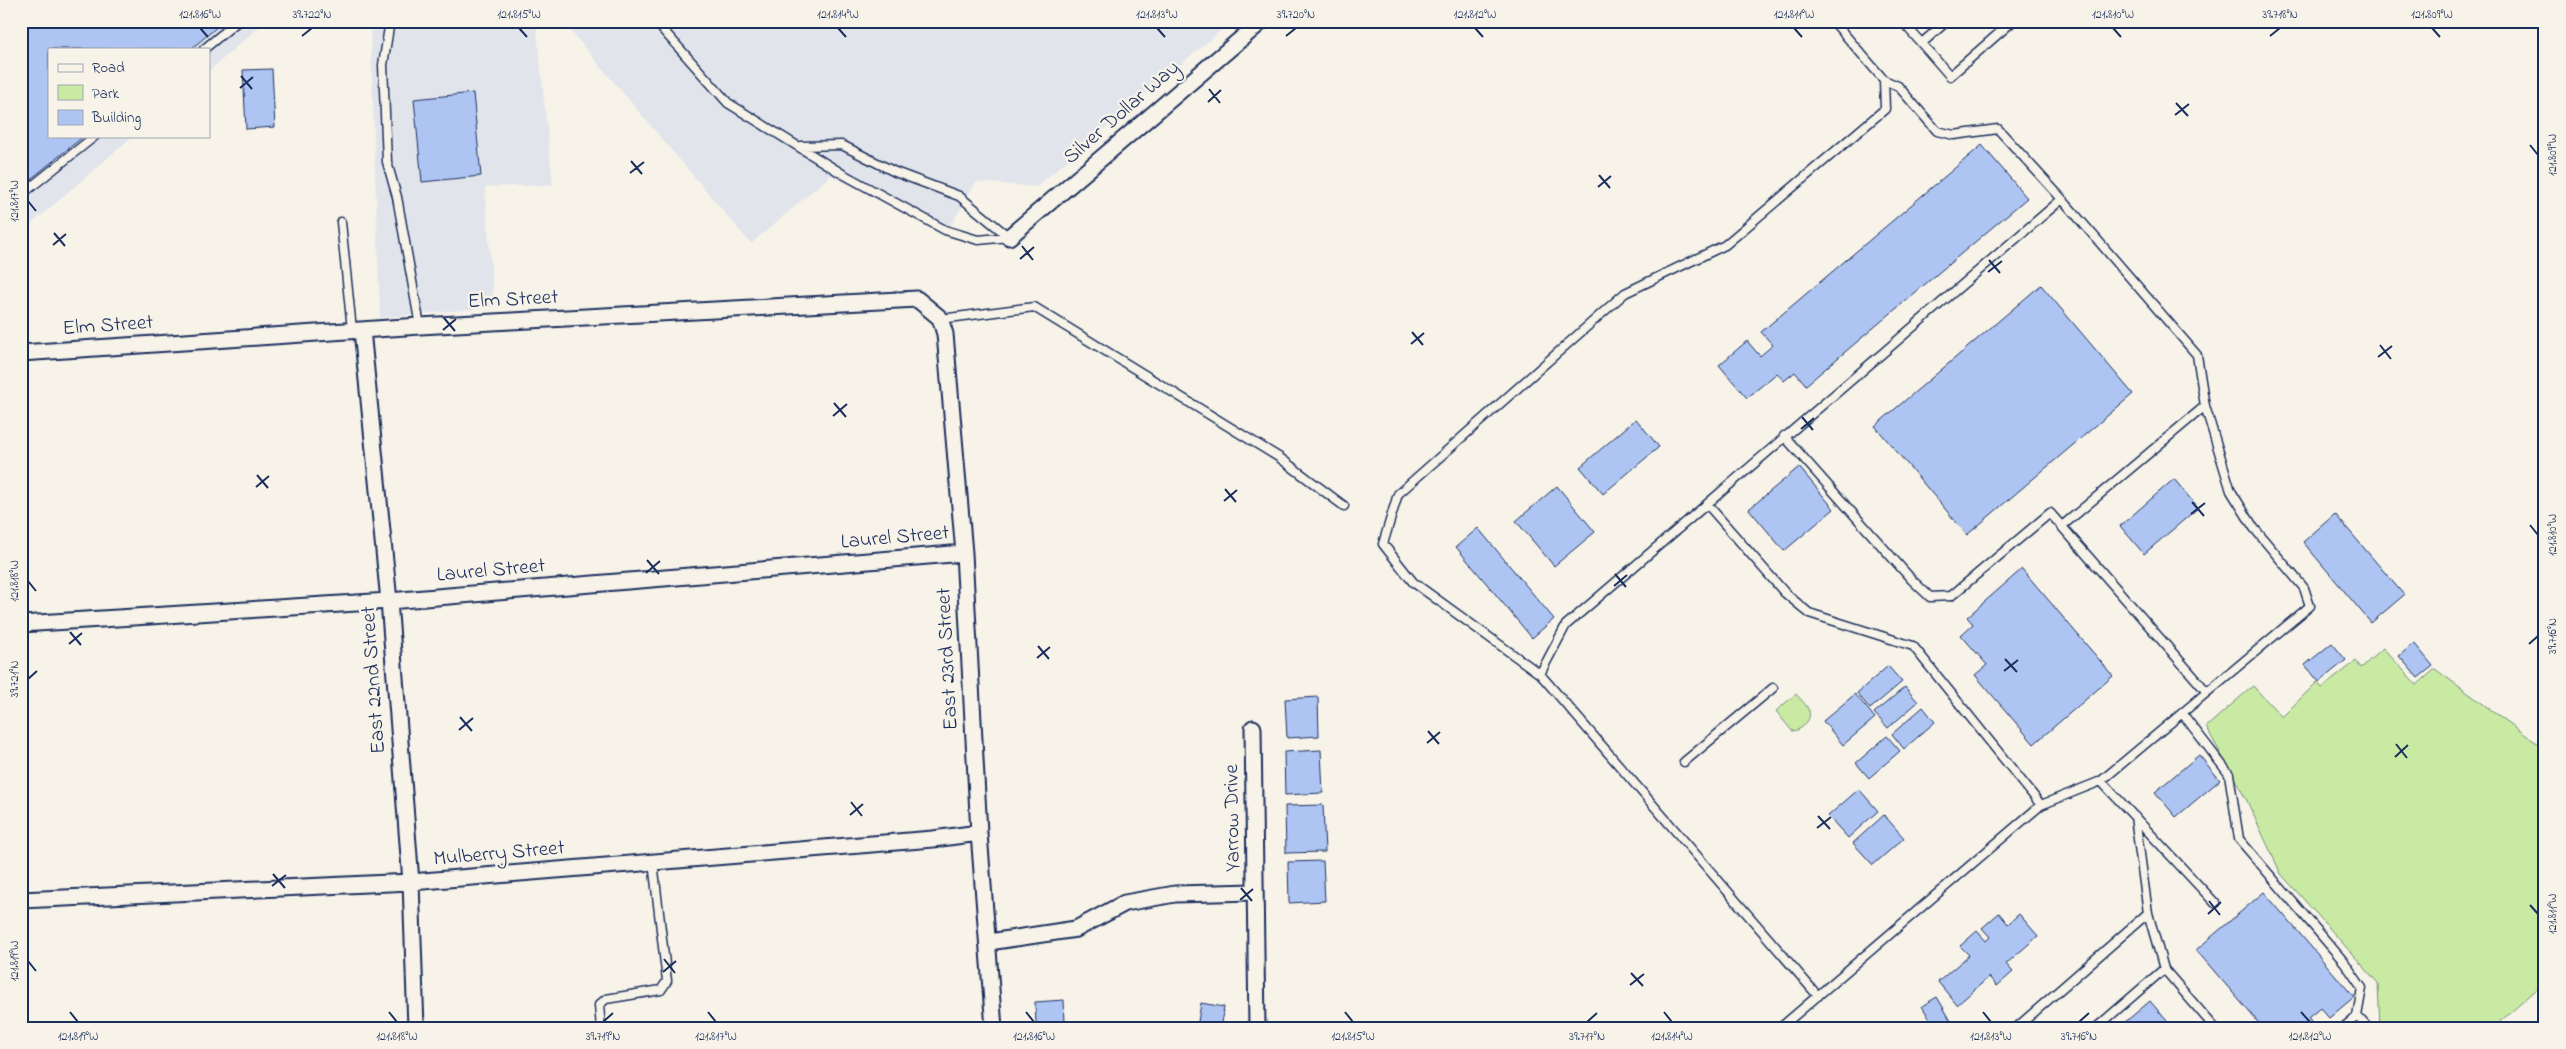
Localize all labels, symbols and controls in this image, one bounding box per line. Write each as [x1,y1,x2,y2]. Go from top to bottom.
text: 121.816°W [179,6,221,24]
text: 39.722°N [292,6,332,24]
text: 121.815°W [497,6,541,24]
text: 121.814°W [817,6,859,24]
text: 121.813°W [1136,6,1178,24]
text: 39.720°N [1277,6,1315,24]
text: 121.812°W [1454,6,1496,24]
text: 121.811°W [1774,6,1814,24]
text: 121.810°W [2092,6,2134,24]
text: 39.718°N [2262,6,2298,24]
text: 121.809°W [2411,6,2453,24]
legend [48,48,210,138]
street label: Silver Dollar Way [1057,54,1188,174]
text: Road [92,57,125,79]
text: Park [92,83,120,105]
text: Building [91,107,141,130]
text: 121.809°W [2544,134,2562,176]
text: 121.817°W [6,180,24,222]
street label: Elm Street [467,283,559,317]
street label: Elm Street [62,308,154,344]
text: 121.810°W [2544,514,2562,556]
street label: Laurel Street [840,518,950,558]
street label: Laurel Street [436,551,546,591]
text: 121.818°W [6,560,24,602]
street label: East 23rd Street [929,587,967,731]
street label: East 22nd Street [354,605,394,755]
text: 39.716°N [2544,618,2562,654]
text: 39.721°N [6,660,24,698]
street label: Yarrow Drive [1217,763,1249,872]
street label: Mulberry Street [432,833,566,877]
text: 121.811°W [2544,894,2562,934]
text: 121.819°W [6,941,24,981]
text: 121.819°W [58,1028,98,1046]
text: 121.818°W [376,1028,418,1046]
text: 39.719°N [586,1028,620,1046]
text: 121.817°W [695,1028,737,1046]
text: 121.816°W [1013,1028,1055,1046]
text: 121.815°W [1331,1028,1375,1046]
text: 39.717°N [1569,1028,1605,1046]
text: 121.814°W [1651,1028,1693,1046]
text: 121.813°W [1970,1028,2012,1046]
text: 39.716°N [2061,1028,2097,1046]
text: 121.812°W [2289,1028,2331,1046]

